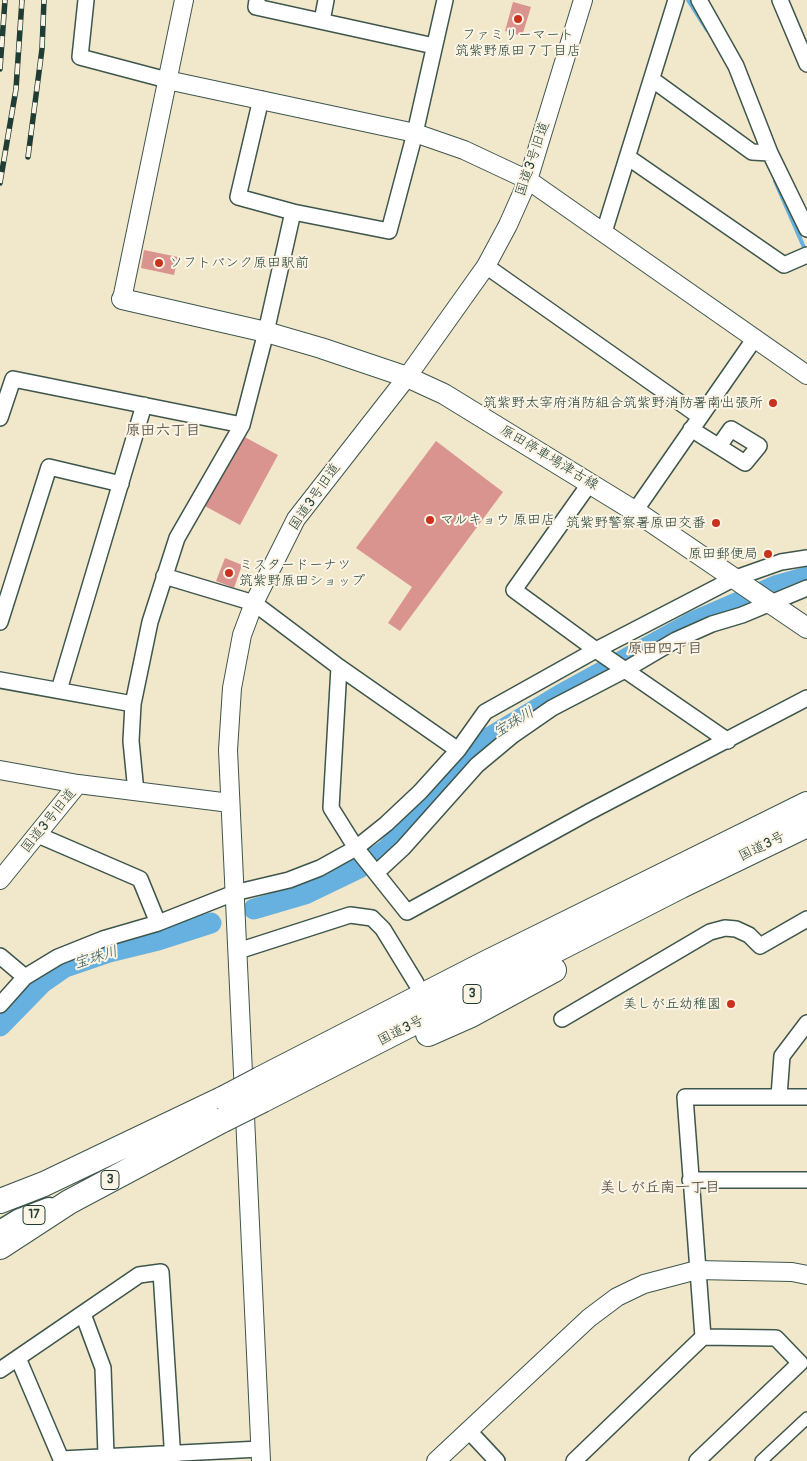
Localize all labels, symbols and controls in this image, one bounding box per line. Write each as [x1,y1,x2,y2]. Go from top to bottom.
marker: ファミリーマート 筑紫野原田７丁目店 [512,13,524,25]
place label: ファミリーマート 筑紫野原田７丁目店 [455,27,581,59]
street label: 国道3号旧道 [512,119,554,199]
place label: ソフトバンク原田駅前 [169,255,309,271]
marker: ソフトバンク原田駅前 [153,257,165,269]
place label: 筑紫野太宰府消防組合筑紫野消防署南出張所 [483,395,763,411]
marker: 筑紫野太宰府消防組合筑紫野消防署南出張所 [767,397,779,409]
district label: 原田六丁目 [126,422,200,440]
street label: 原田停車場津古線 [497,422,601,494]
street label: 国道3号旧道 [286,460,344,534]
place label: マルキョウ 原田店 [440,512,555,528]
marker: マルキョウ 原田店 [424,514,436,526]
place label: 筑紫野警察署原田交番 [566,515,706,531]
marker: 筑紫野警察署原田交番 [710,517,722,529]
place label: 原田郵便局 [688,546,758,562]
marker: 原田郵便局 [762,548,774,560]
place label: ミスタードーナツ 筑紫野原田ショップ [239,557,365,590]
marker: ミスタードーナツ 筑紫野原田ショップ [223,567,235,579]
district label: 原田四丁目 [628,640,702,658]
water label: 宝珠川 [490,704,538,742]
street label: 国道3号旧道 [18,785,80,857]
street label: 国道3号 [736,829,788,865]
water label: 宝珠川 [72,943,120,973]
road number: 3 [463,984,481,1004]
place label: 美しが丘幼稚園 [623,996,721,1012]
marker: 美しが丘幼稚園 [725,998,737,1010]
street label: 国道3号 [375,1012,427,1050]
road number: 3 [101,1170,119,1190]
district label: 美しが丘南一丁目 [600,1179,720,1197]
road number: 17 [23,1206,45,1224]

